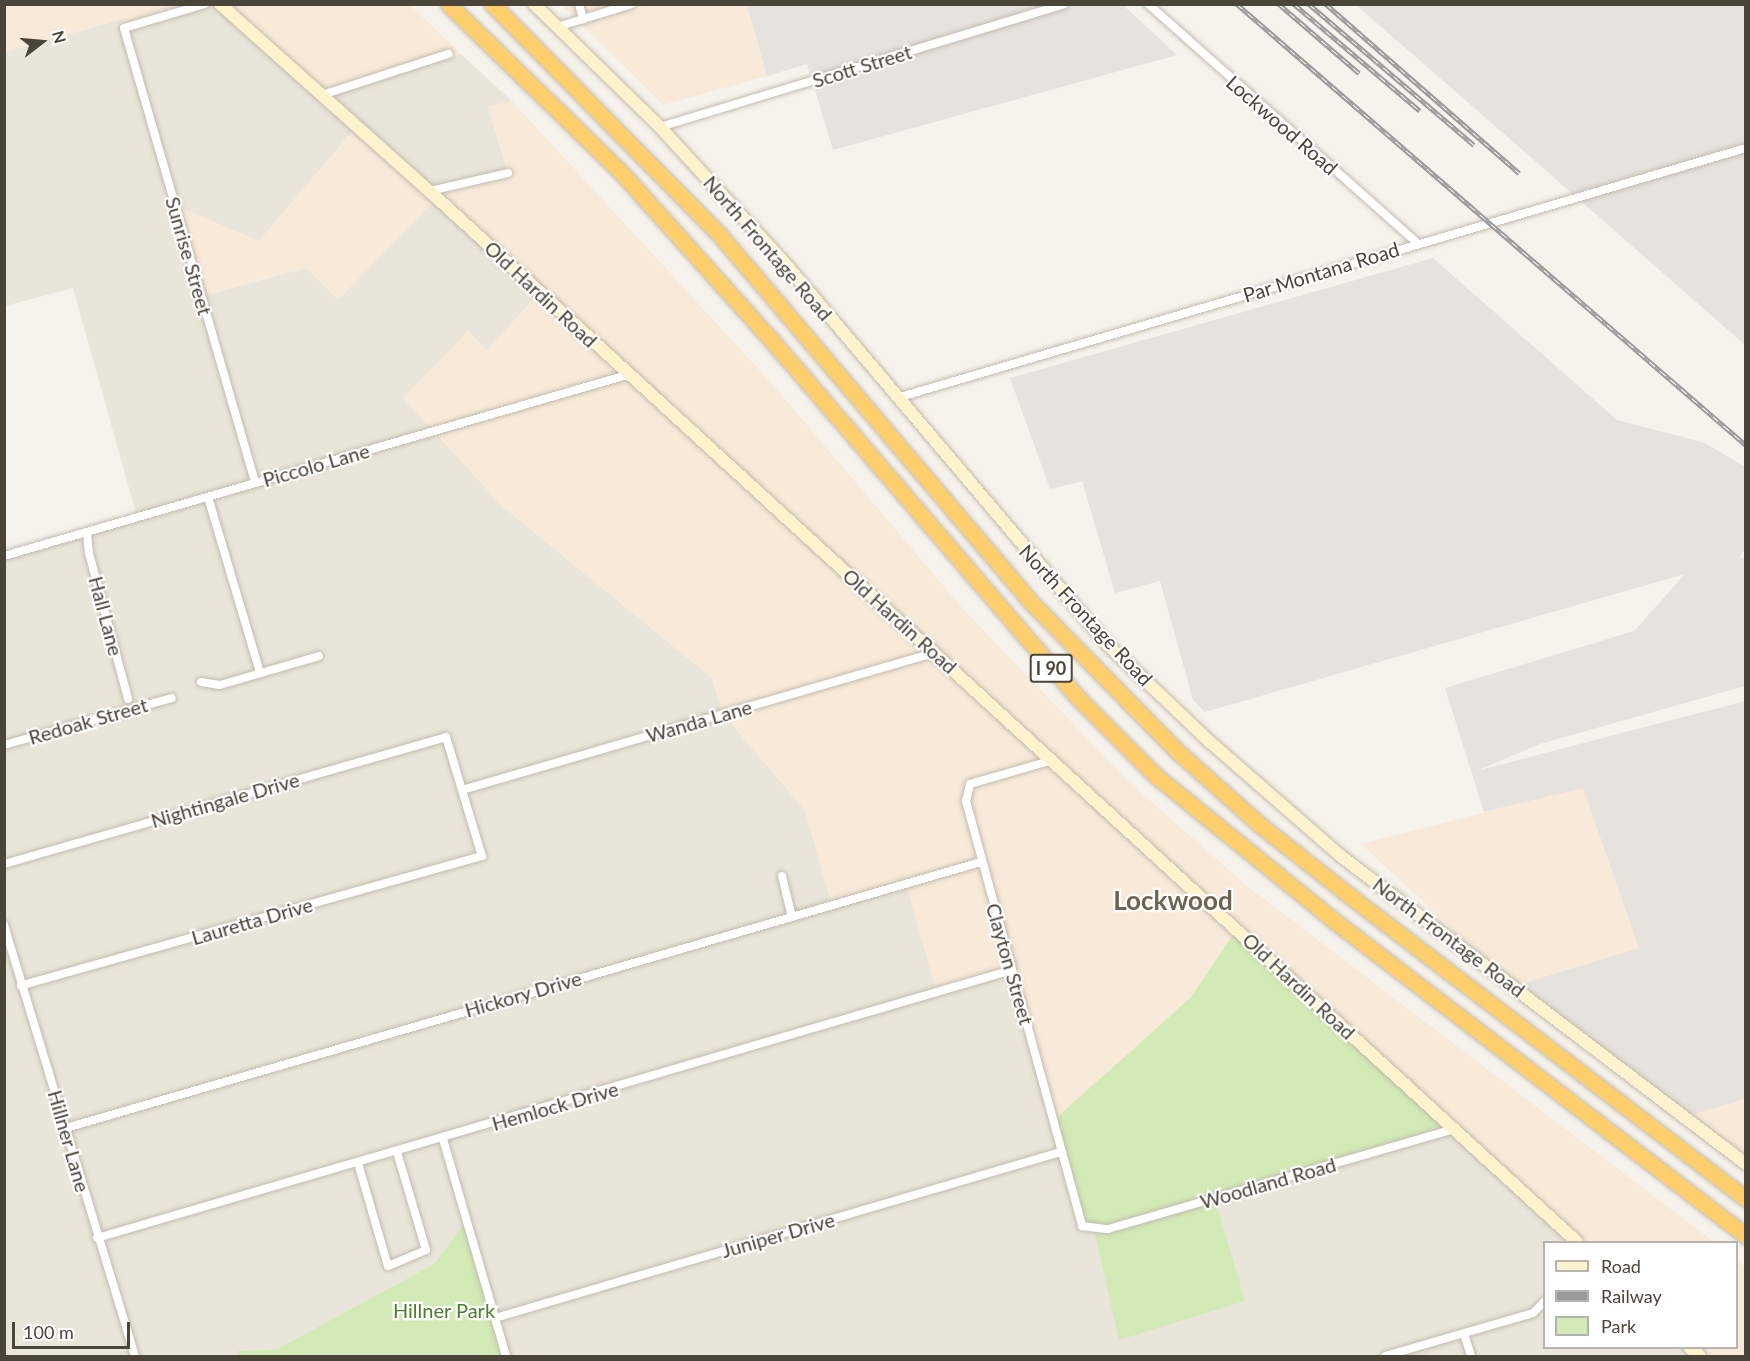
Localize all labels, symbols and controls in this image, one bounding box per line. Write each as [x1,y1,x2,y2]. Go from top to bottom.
north arrow [12,12,72,72]
text: N [49,28,71,45]
street label: Scott Street [809,40,915,92]
street label: Lockwood Road [1221,70,1343,180]
street label: North Frontage Road [699,171,837,325]
street label: Sunrise Street [161,194,217,318]
street label: Old Hardin Road [480,236,602,352]
street label: Par Montana Road [1240,237,1402,307]
street label: Piccolo Lane [260,438,372,492]
street label: North Frontage Road [1014,539,1158,691]
street label: Old Hardin Road [838,563,962,679]
street label: Hall Lane [84,574,128,658]
road number: I 90 [1028,653,1074,683]
street label: Redoak Street [26,693,150,749]
street label: Wanda Lane [643,694,755,748]
street label: Nightingale Drive [148,767,302,833]
street label: North Frontage Road [1368,872,1530,1002]
district label: Lockwood [1113,885,1233,917]
street label: Lauretta Drive [189,892,315,950]
street label: Clayton Street [981,900,1039,1028]
street label: Old Hardin Road [1238,928,1360,1044]
street label: Hickory Drive [462,966,584,1022]
street label: Hemlock Drive [489,1076,621,1136]
street label: Hillner Lane [43,1087,95,1195]
street label: Woodland Road [1197,1152,1339,1214]
street label: Juniper Drive [718,1207,838,1263]
legend [1543,1241,1738,1349]
text: Road [1601,1255,1641,1277]
text: Railway [1601,1285,1662,1307]
park label: Hillner Park [393,1298,495,1322]
scale bar [15,1310,134,1348]
text: Park [1601,1315,1636,1337]
text: 100 m [23,1321,74,1343]

